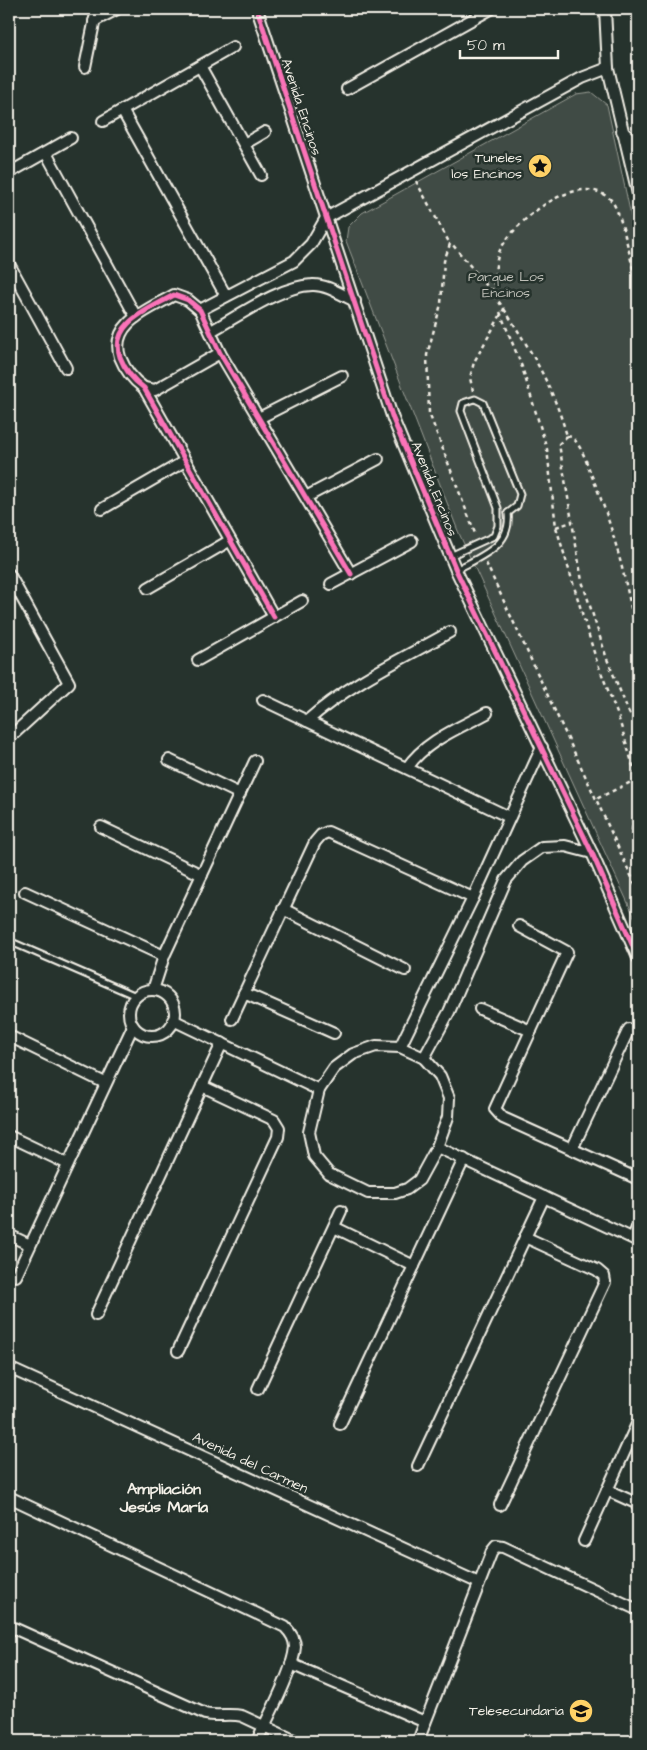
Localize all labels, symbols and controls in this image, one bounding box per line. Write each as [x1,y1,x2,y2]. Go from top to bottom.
scale bar [460,28,557,60]
text: 50 m [467,35,505,56]
street label: Avenida Encinos [276,56,326,158]
place label: Tuneles los Encinos [451,148,522,184]
place icon: Tuneles los Encinos [527,153,553,179]
park label: Parque Los Encinos [468,267,544,303]
street label: Avenida Encinos [406,438,462,540]
street label: Avenida del Carmen [189,1427,311,1499]
district label: Ampliación Jesús María [119,1478,209,1518]
school or university icon: Telesecundaria [568,1698,594,1724]
place label: Telesecundaria [469,1701,564,1721]

